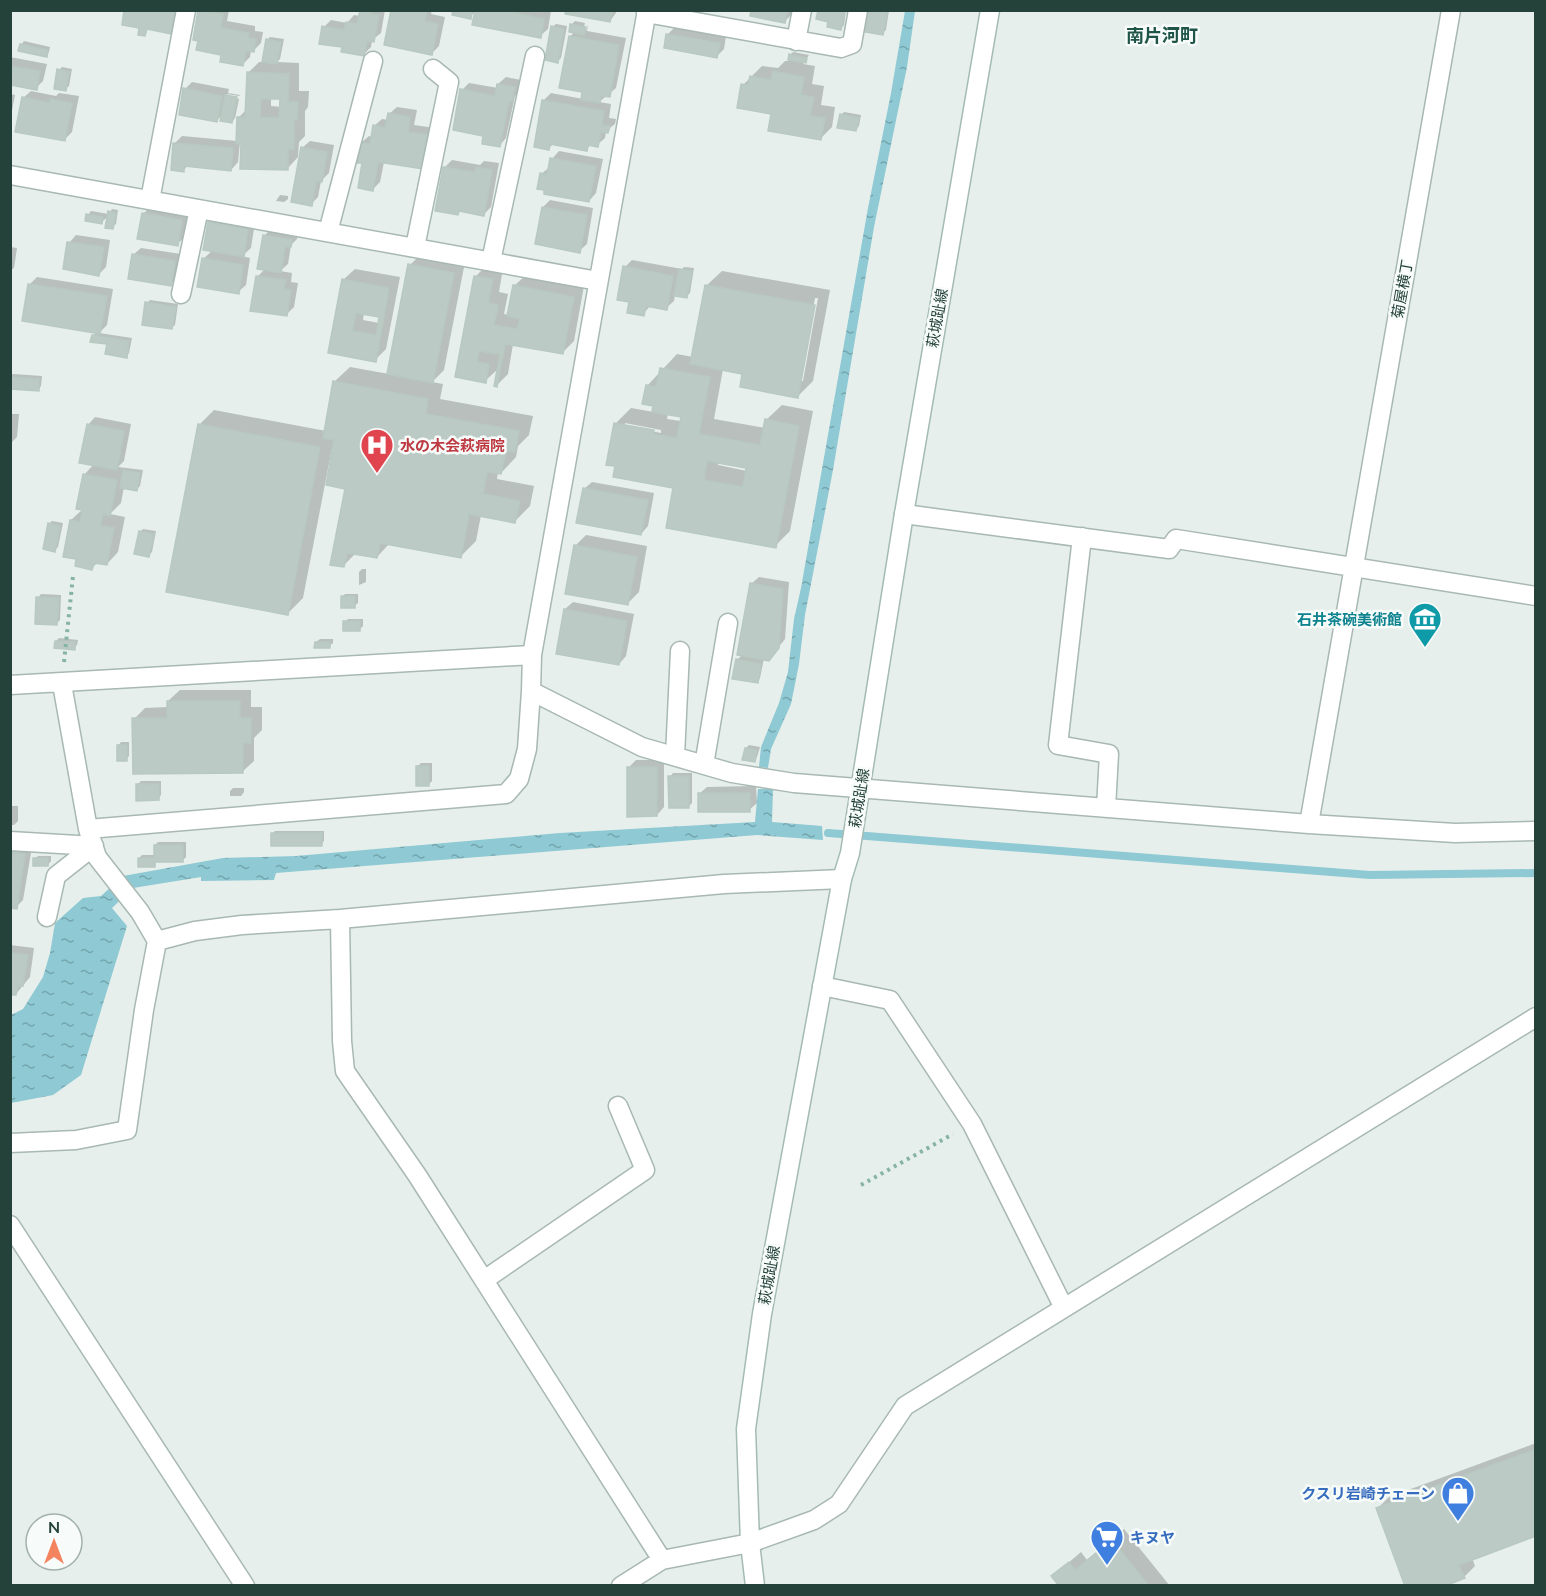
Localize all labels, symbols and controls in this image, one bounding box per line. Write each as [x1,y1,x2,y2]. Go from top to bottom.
district label: 南片河町 [1126,24,1198,47]
street label: 菊屋横丁 [1387,258,1417,320]
street label: 萩城趾線 [922,287,952,349]
hospital icon: 水の木会萩病院 [359,427,395,474]
place label: 水の木会萩病院 [400,436,505,455]
museum icon: 石井茶碗美術館 [1407,601,1443,648]
place label: 石井茶碗美術館 [1297,610,1402,629]
street label: 萩城趾線 [845,767,873,829]
street label: 萩城趾線 [754,1244,784,1306]
shop icon: クスリ岩崎チェーン [1440,1475,1476,1522]
place label: クスリ岩崎チェーン [1301,1484,1435,1503]
north arrow [24,1512,84,1572]
text: N [48,1517,60,1537]
supermarket icon: キヌヤ [1089,1519,1125,1566]
place label: キヌヤ [1130,1528,1175,1547]

